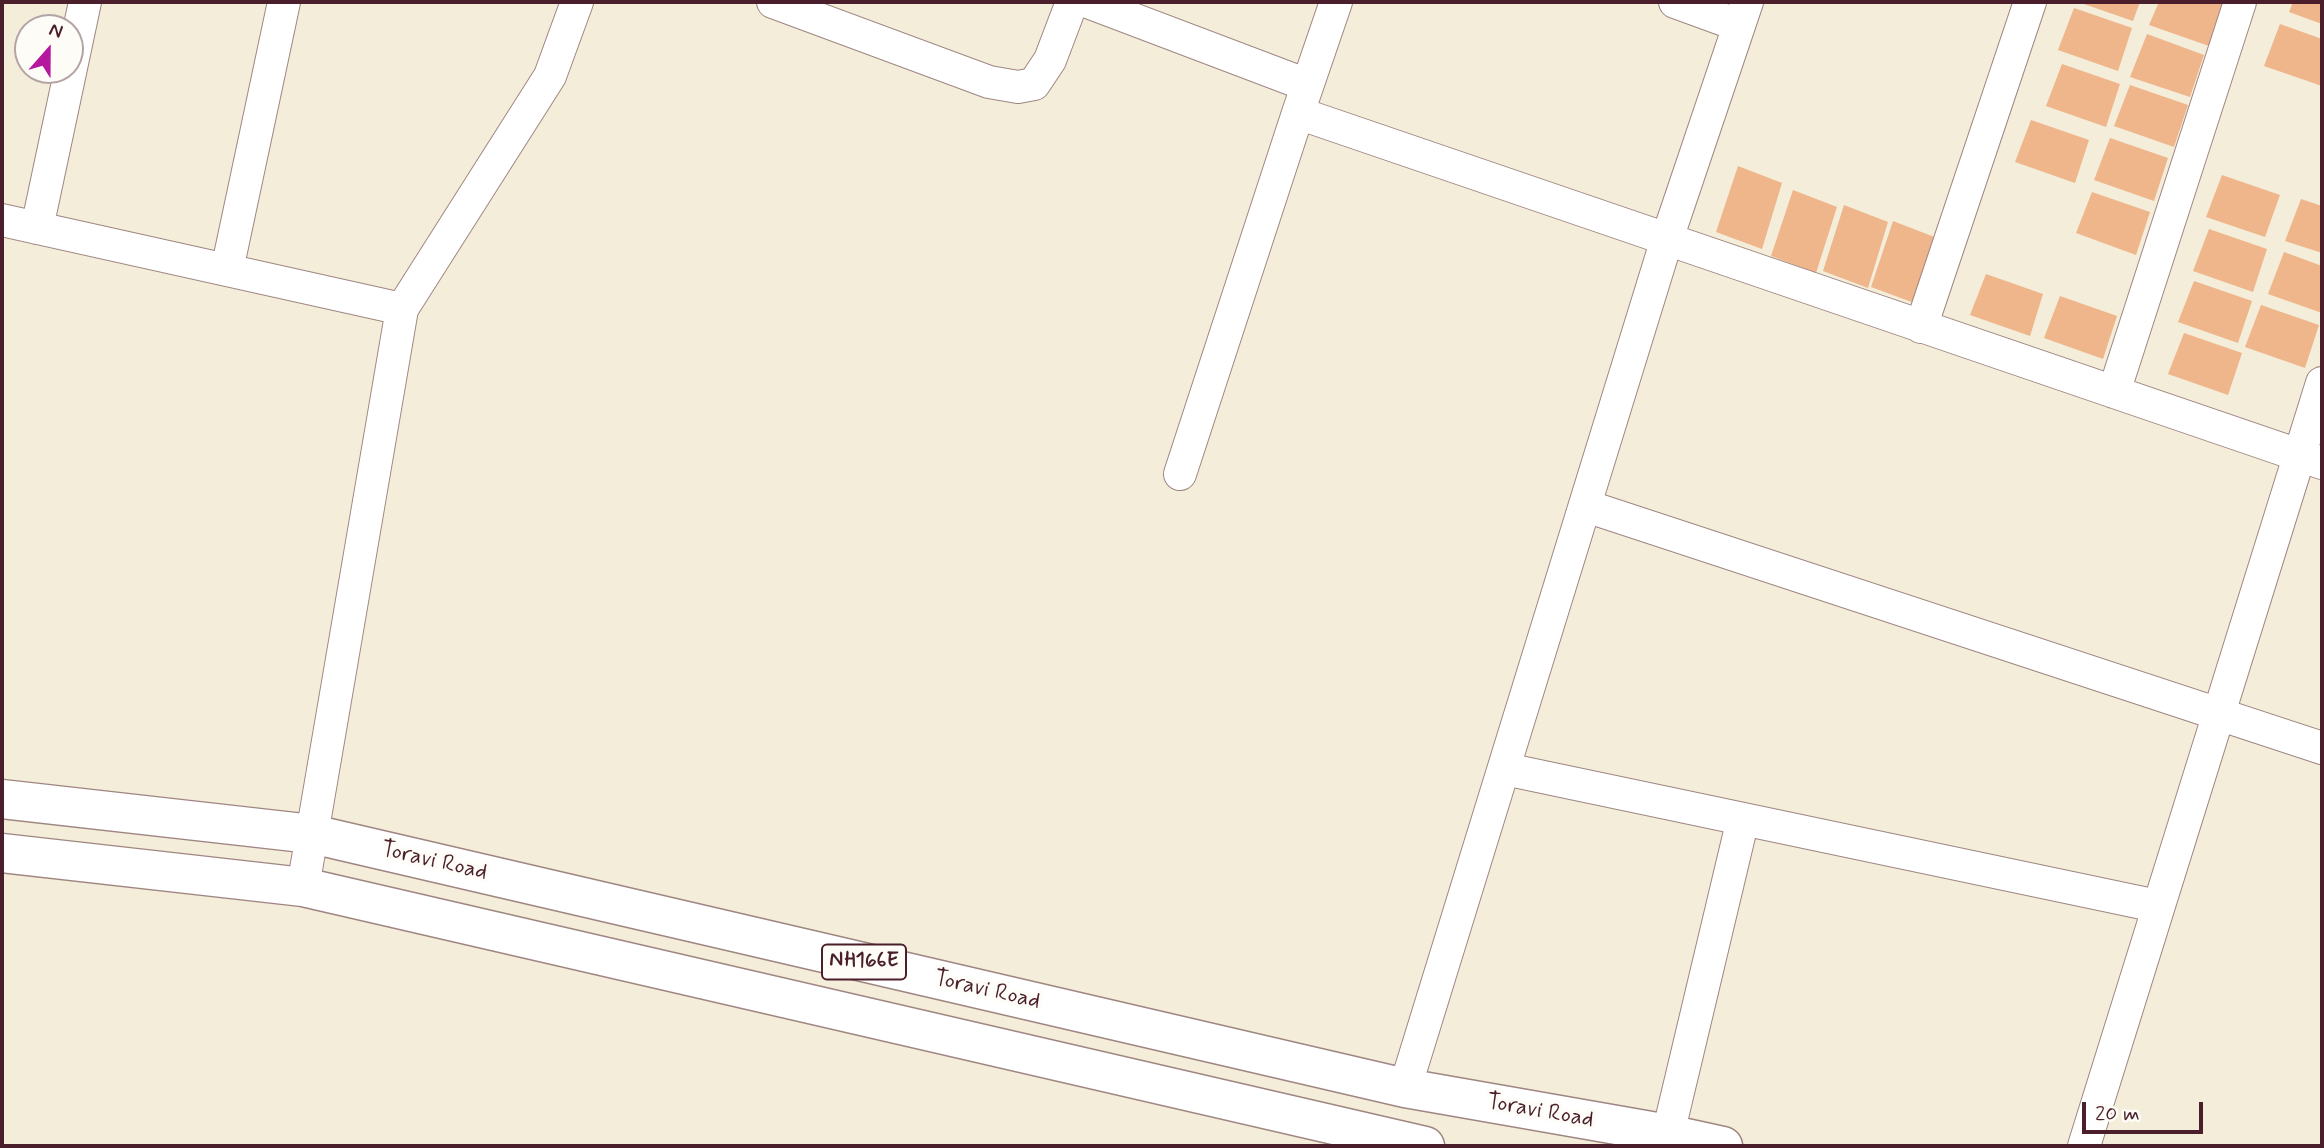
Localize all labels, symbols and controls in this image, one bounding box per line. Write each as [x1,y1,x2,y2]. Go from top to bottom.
north arrow [14,14,84,84]
text: N [46,17,66,45]
street label: Toravi Road [378,836,490,888]
road number: NH166E [822,944,906,979]
street label: Toravi Road [931,965,1043,1017]
scale bar [2086,1088,2207,1132]
street label: Toravi Road [1484,1089,1596,1135]
text: 20 m [2095,1100,2140,1128]

